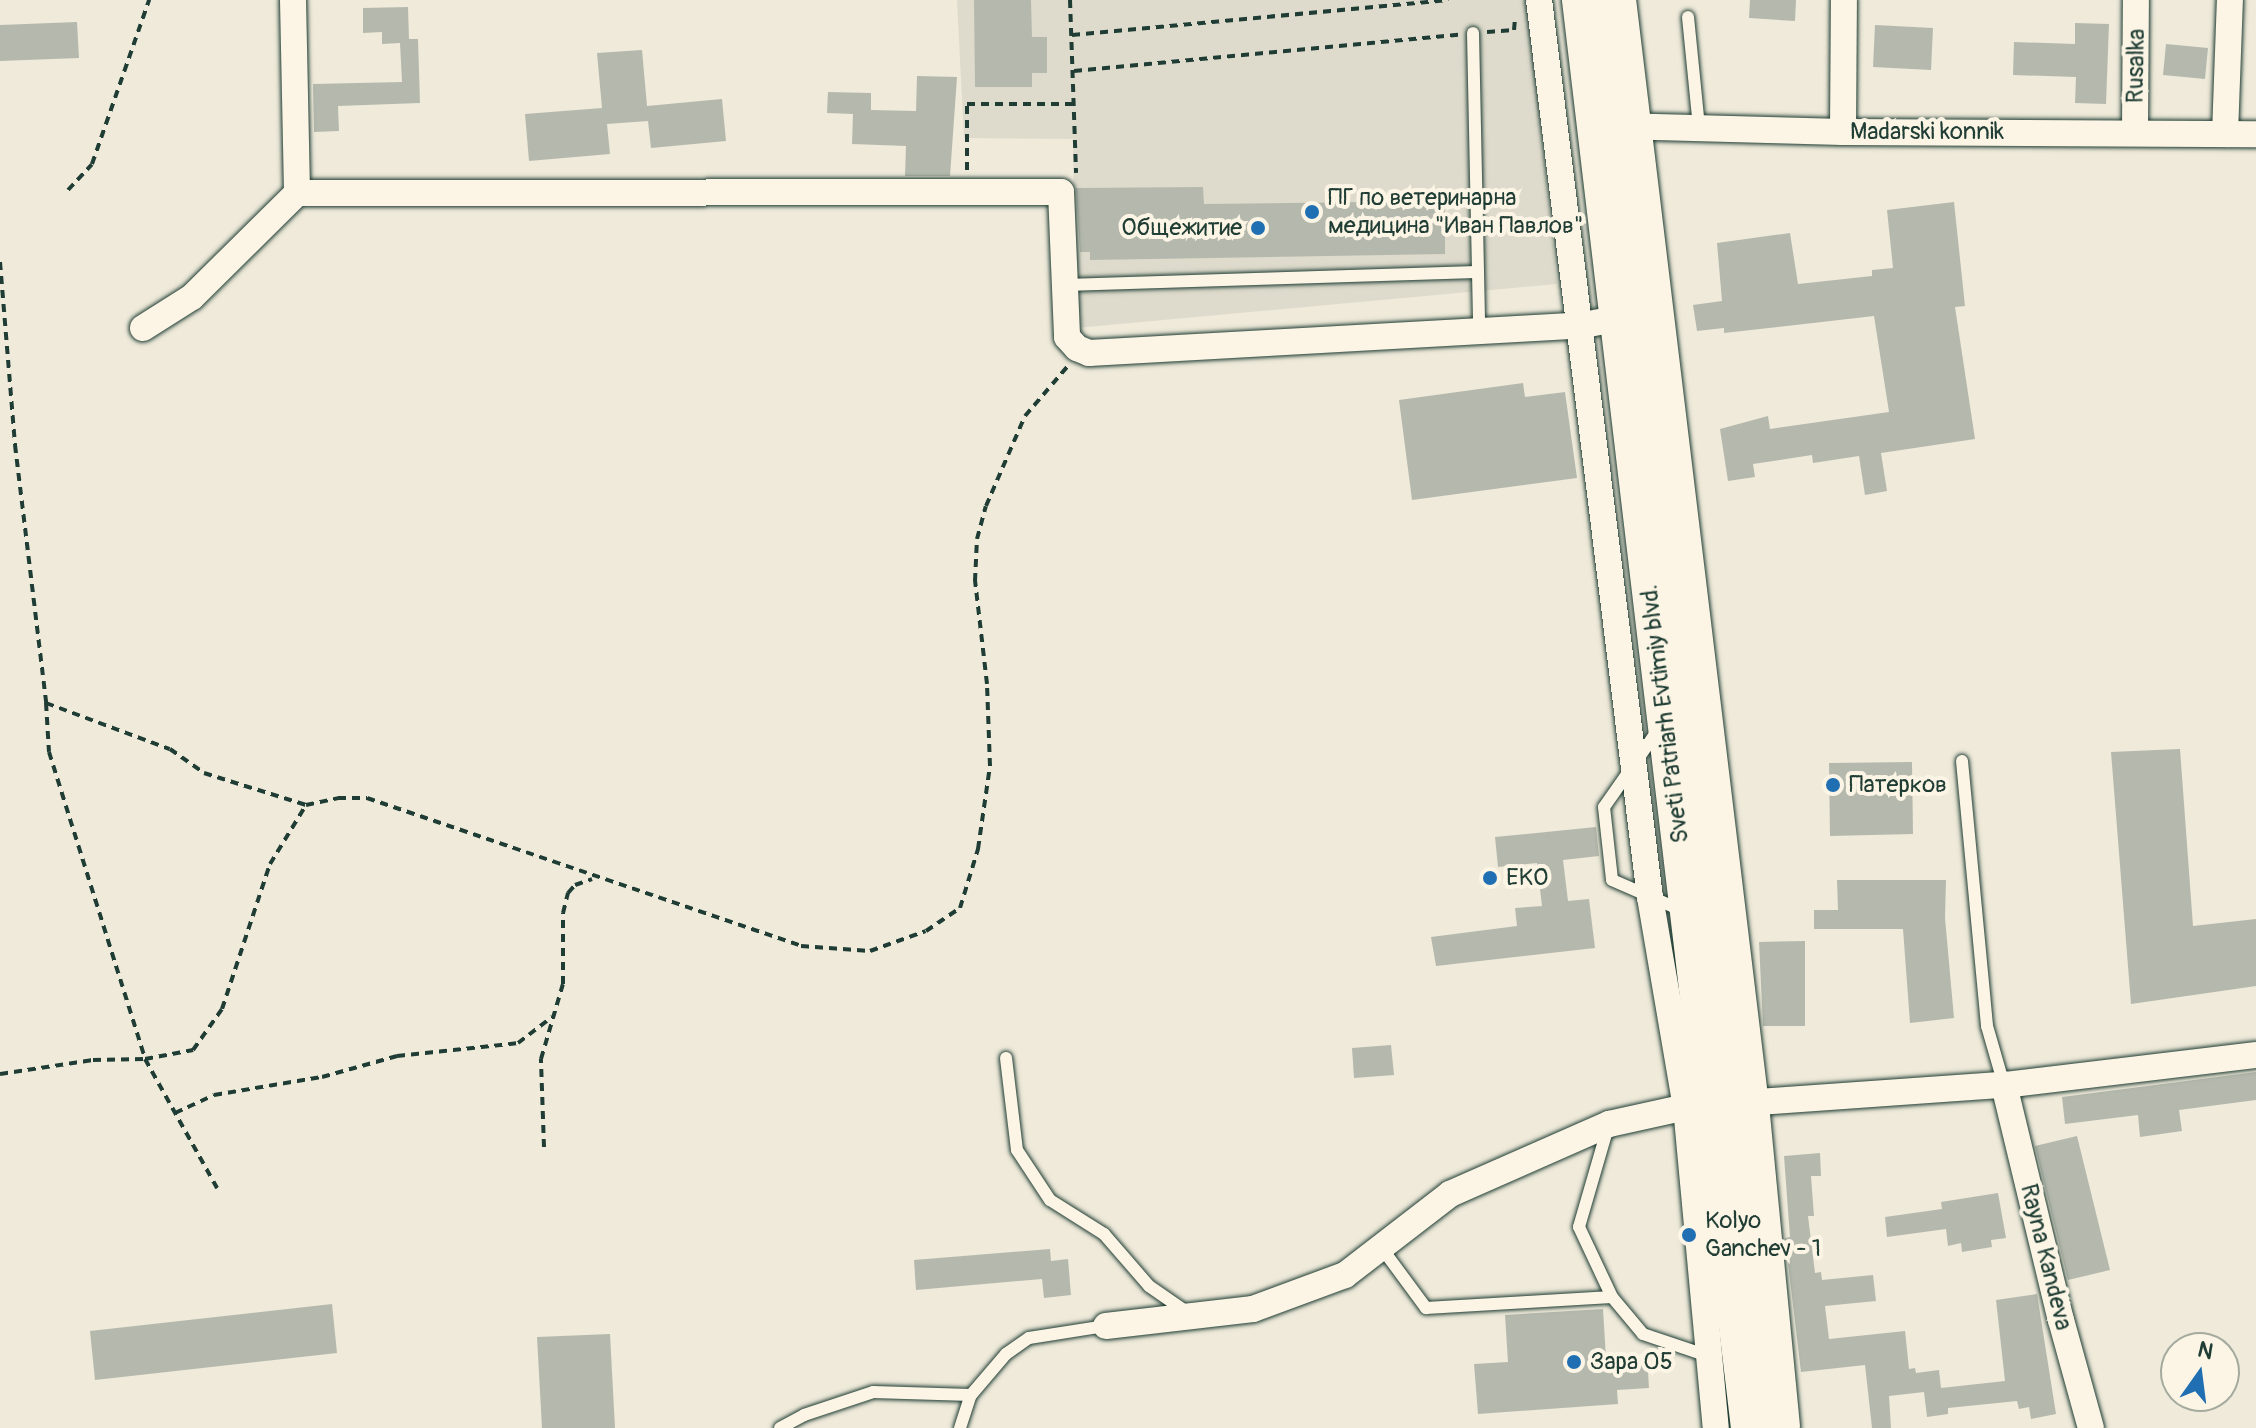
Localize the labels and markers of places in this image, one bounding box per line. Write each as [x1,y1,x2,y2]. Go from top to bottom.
place label: ПГ по ветеринарна медицина "Иван Павлов" [1328,184,1584,240]
marker: ПГ по ветеринарна медицина "Иван Павлов" [1303,203,1321,221]
place label: Общежитие [1121,214,1242,242]
marker: Общежитие [1249,219,1267,237]
place label: Патерков [1849,771,1947,799]
marker: Патерков [1824,776,1842,794]
place label: EKO [1506,864,1548,892]
marker: EKO [1481,869,1499,887]
place label: Kolyo Ganchev - 1 [1705,1207,1821,1263]
marker: Kolyo Ganchev - 1 [1680,1226,1698,1244]
place label: Зара 05 [1590,1348,1673,1376]
marker: Зара 05 [1565,1353,1583,1371]

